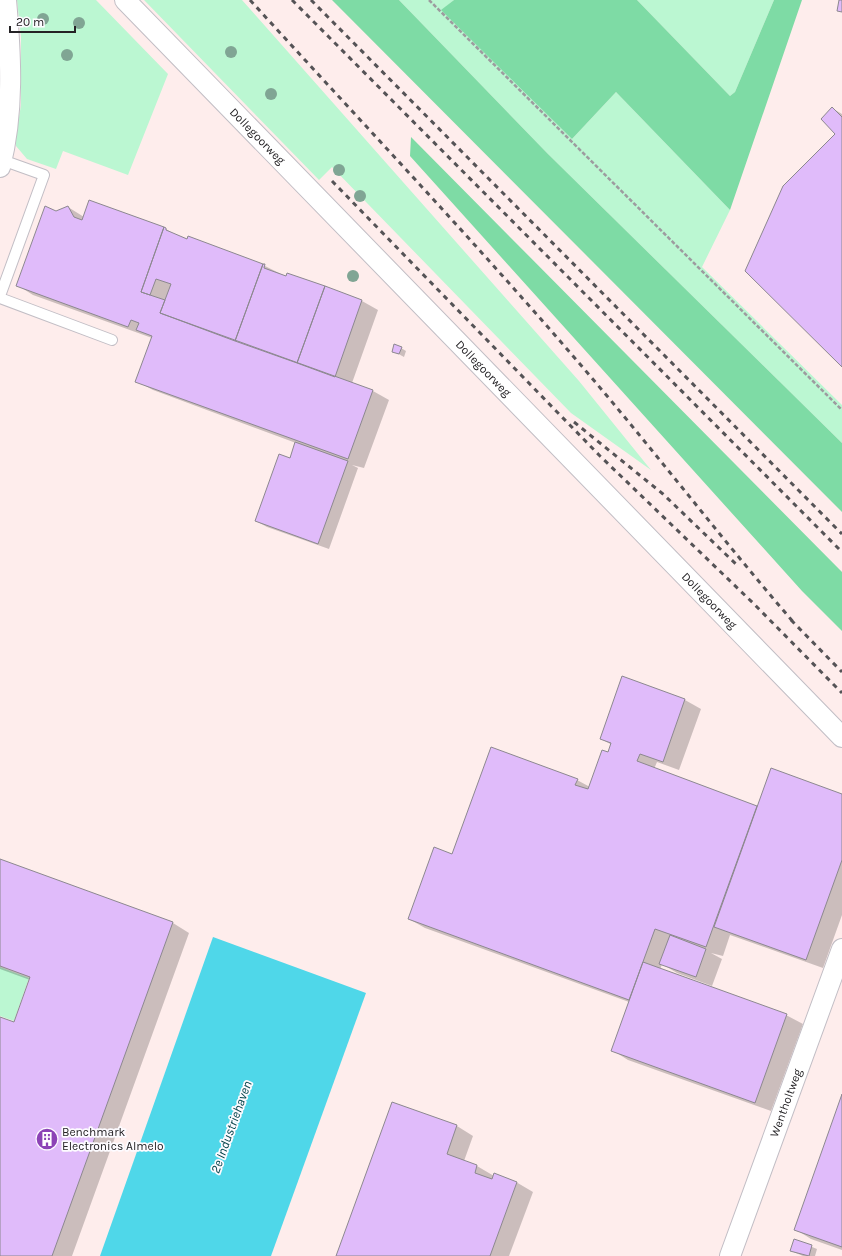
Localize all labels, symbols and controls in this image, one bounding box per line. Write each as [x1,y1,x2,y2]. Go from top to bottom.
scale bar [10,8,75,34]
text: 20 m [16,15,44,29]
street label: Dollegoorweg [227,105,288,167]
street label: Dollegoorweg [453,337,514,400]
street label: Dollegoorweg [679,569,740,632]
street label: Wentholtweg [767,1067,805,1139]
water label: 2e Industriehaven [207,1079,255,1175]
place label: Benchmark Electronics Almelo [62,1125,164,1153]
building icon: Benchmark Electronics Almelo [34,1126,60,1152]

